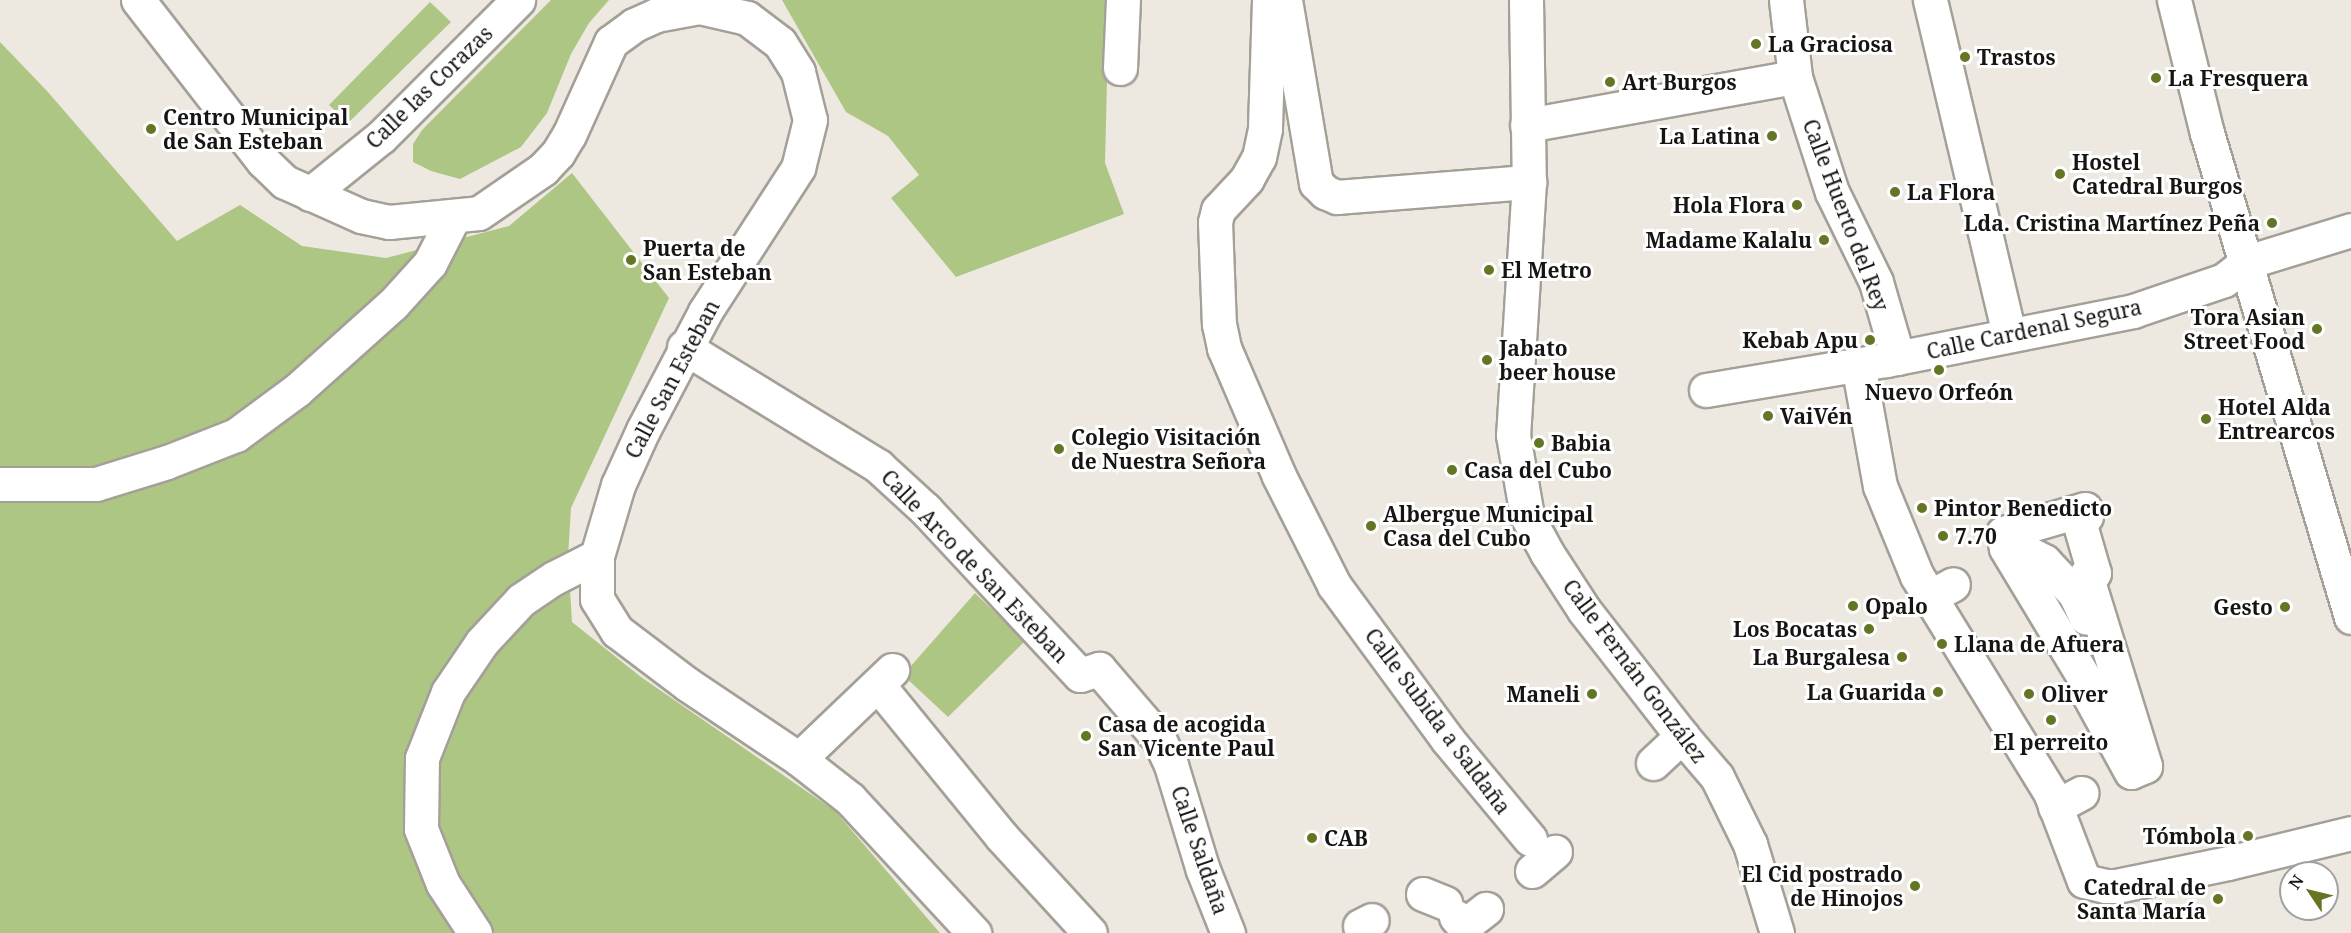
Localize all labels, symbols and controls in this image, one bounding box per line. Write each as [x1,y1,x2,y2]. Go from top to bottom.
street label: Calle las Corazas [361,20,497,154]
place label: La Graciosa [1768,31,1893,57]
marker: La Graciosa [1749,37,1763,51]
place label: Trastos [1977,44,2055,70]
marker: Trastos [1958,50,1972,64]
place label: La Fresquera [2168,65,2309,91]
place label: Art Burgos [1622,69,1737,95]
marker: La Fresquera [2149,71,2163,85]
marker: Art Burgos [1603,75,1617,89]
place label: Centro Municipal de San Esteban [163,104,348,154]
street label: Calle Huerto del Rey [1798,115,1894,315]
marker: Centro Municipal de San Esteban [144,122,158,136]
place label: La Latina [1659,123,1760,149]
marker: La Latina [1765,129,1779,143]
place label: Hostel Catedral Burgos [2072,149,2243,199]
marker: Hostel Catedral Burgos [2053,167,2067,181]
place label: La Flora [1907,179,1995,205]
marker: La Flora [1888,185,1902,199]
place label: Hola Flora [1673,192,1785,218]
marker: Hola Flora [1790,198,1804,212]
place label: Lda. Cristina Martínez Peña [1964,210,2260,236]
marker: Lda. Cristina Martínez Peña [2265,216,2279,230]
place label: Madame Kalalu [1646,227,1812,253]
marker: Madame Kalalu [1817,233,1831,247]
place label: Puerta de San Esteban [643,235,772,285]
marker: Puerta de San Esteban [624,253,638,267]
place label: El Metro [1501,257,1592,283]
marker: El Metro [1482,263,1496,277]
street label: Calle Cardenal Segura [1924,294,2144,364]
street label: Calle San Esteban [620,295,724,463]
place label: Tora Asian Street Food [2184,304,2305,354]
marker: Tora Asian Street Food [2310,322,2324,336]
place label: Kebab Apu [1742,327,1858,353]
marker: Kebab Apu [1863,333,1877,347]
place label: Jabato beer house [1499,335,1616,385]
marker: Jabato beer house [1480,353,1494,367]
marker: Nuevo Orfeón [1932,363,1946,377]
place label: Nuevo Orfeón [1865,379,2013,405]
place label: Hotel Alda Entrearcos [2218,394,2335,444]
place label: VaiVén [1780,403,1853,429]
marker: VaiVén [1761,409,1775,423]
marker: Hotel Alda Entrearcos [2199,412,2213,426]
place label: Colegio Visitación de Nuestra Señora [1071,424,1266,474]
place label: Babia [1551,430,1611,456]
marker: Babia [1532,436,1546,450]
marker: Colegio Visitación de Nuestra Señora [1052,442,1066,456]
place label: Casa del Cubo [1464,457,1612,483]
marker: Casa del Cubo [1445,463,1459,477]
street label: Calle Arco de San Esteban [876,464,1074,668]
place label: Pintor Benedicto [1934,495,2112,521]
place label: Albergue Municipal Casa del Cubo [1383,501,1593,551]
marker: Pintor Benedicto [1915,501,1929,515]
marker: Albergue Municipal Casa del Cubo [1364,519,1378,533]
place label: 7.70 [1955,523,1997,549]
marker: 7.70 [1936,529,1950,543]
street label: Calle Fernán González [1558,574,1712,768]
place label: Opalo [1865,593,1928,619]
place label: Gesto [2213,594,2273,620]
marker: Opalo [1846,599,1860,613]
marker: Gesto [2278,600,2292,614]
place label: Los Bocatas [1733,616,1857,642]
marker: Los Bocatas [1862,622,1876,636]
street label: Calle Subida a Saldaña [1360,623,1516,819]
place label: Llana de Afuera [1954,631,2124,657]
marker: Llana de Afuera [1935,637,1949,651]
place label: La Burgalesa [1753,644,1890,670]
marker: La Burgalesa [1895,650,1909,664]
place label: La Guarida [1807,679,1926,705]
place label: Maneli [1507,681,1580,707]
place label: Oliver [2041,681,2108,707]
marker: La Guarida [1931,685,1945,699]
marker: Maneli [1585,687,1599,701]
marker: Oliver [2022,687,2036,701]
place label: Casa de acogida San Vicente Paul [1098,711,1275,761]
marker: El perreito [2044,713,2058,727]
marker: Casa de acogida San Vicente Paul [1079,729,1093,743]
place label: El perreito [1994,729,2108,755]
street label: Calle Saldaña [1166,782,1234,918]
place label: Tómbola [2143,823,2236,849]
place label: CAB [1324,825,1368,851]
marker: Tómbola [2241,829,2255,843]
marker: CAB [1305,831,1319,845]
place label: El Cid postrado de Hinojos [1741,861,1903,911]
north arrow [2279,861,2339,921]
text: N [2283,870,2309,893]
place label: Catedral de Santa María [2077,874,2206,924]
marker: El Cid postrado de Hinojos [1908,879,1922,893]
marker: Catedral de Santa María [2211,892,2225,906]

